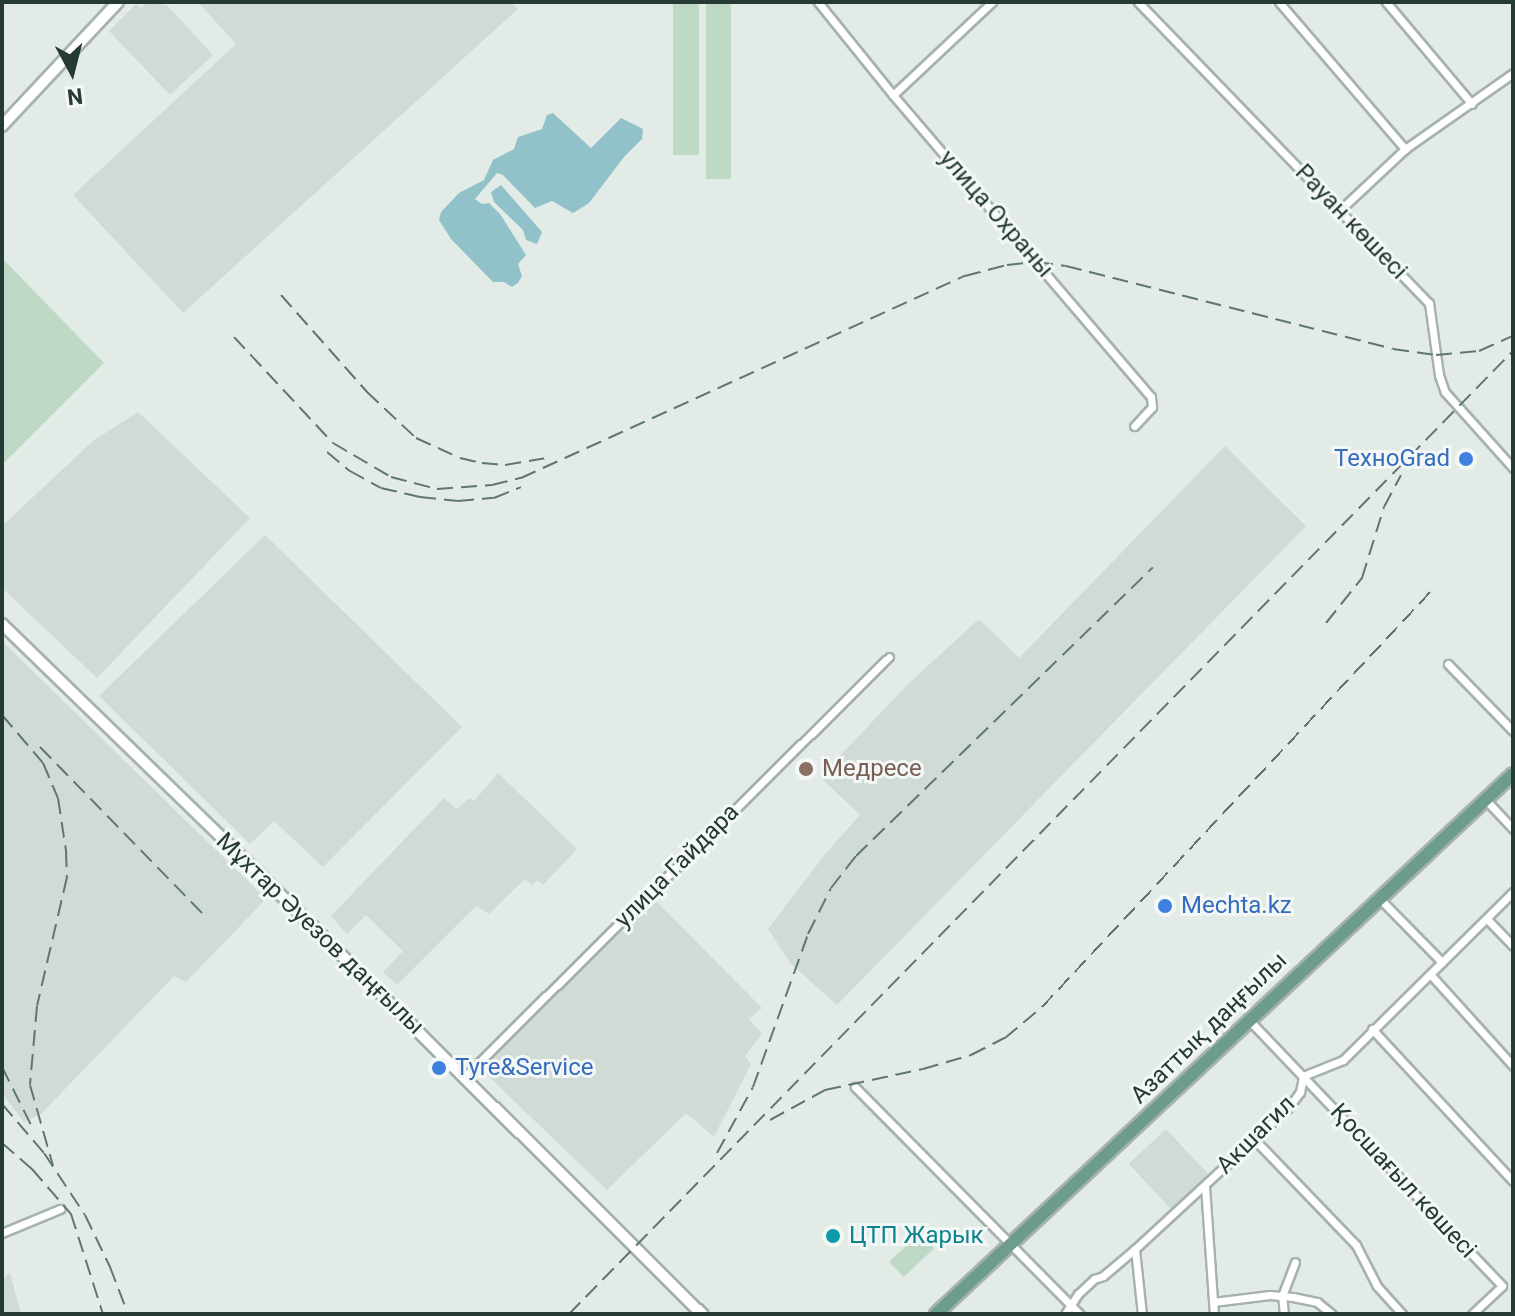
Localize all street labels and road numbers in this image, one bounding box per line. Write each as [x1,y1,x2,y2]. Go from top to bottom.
street label: улица Охраны [933,144,1059,284]
street label: Рауан көшесі [1289,158,1413,286]
street label: улица Гайдара [609,798,745,934]
street label: Мұхтар Әуезов даңғылы [210,827,430,1041]
street label: Азаттық даңғылы [1125,946,1293,1110]
street label: Акшагил [1211,1090,1301,1180]
street label: Қосшағыл көшесі [1324,1098,1482,1264]

